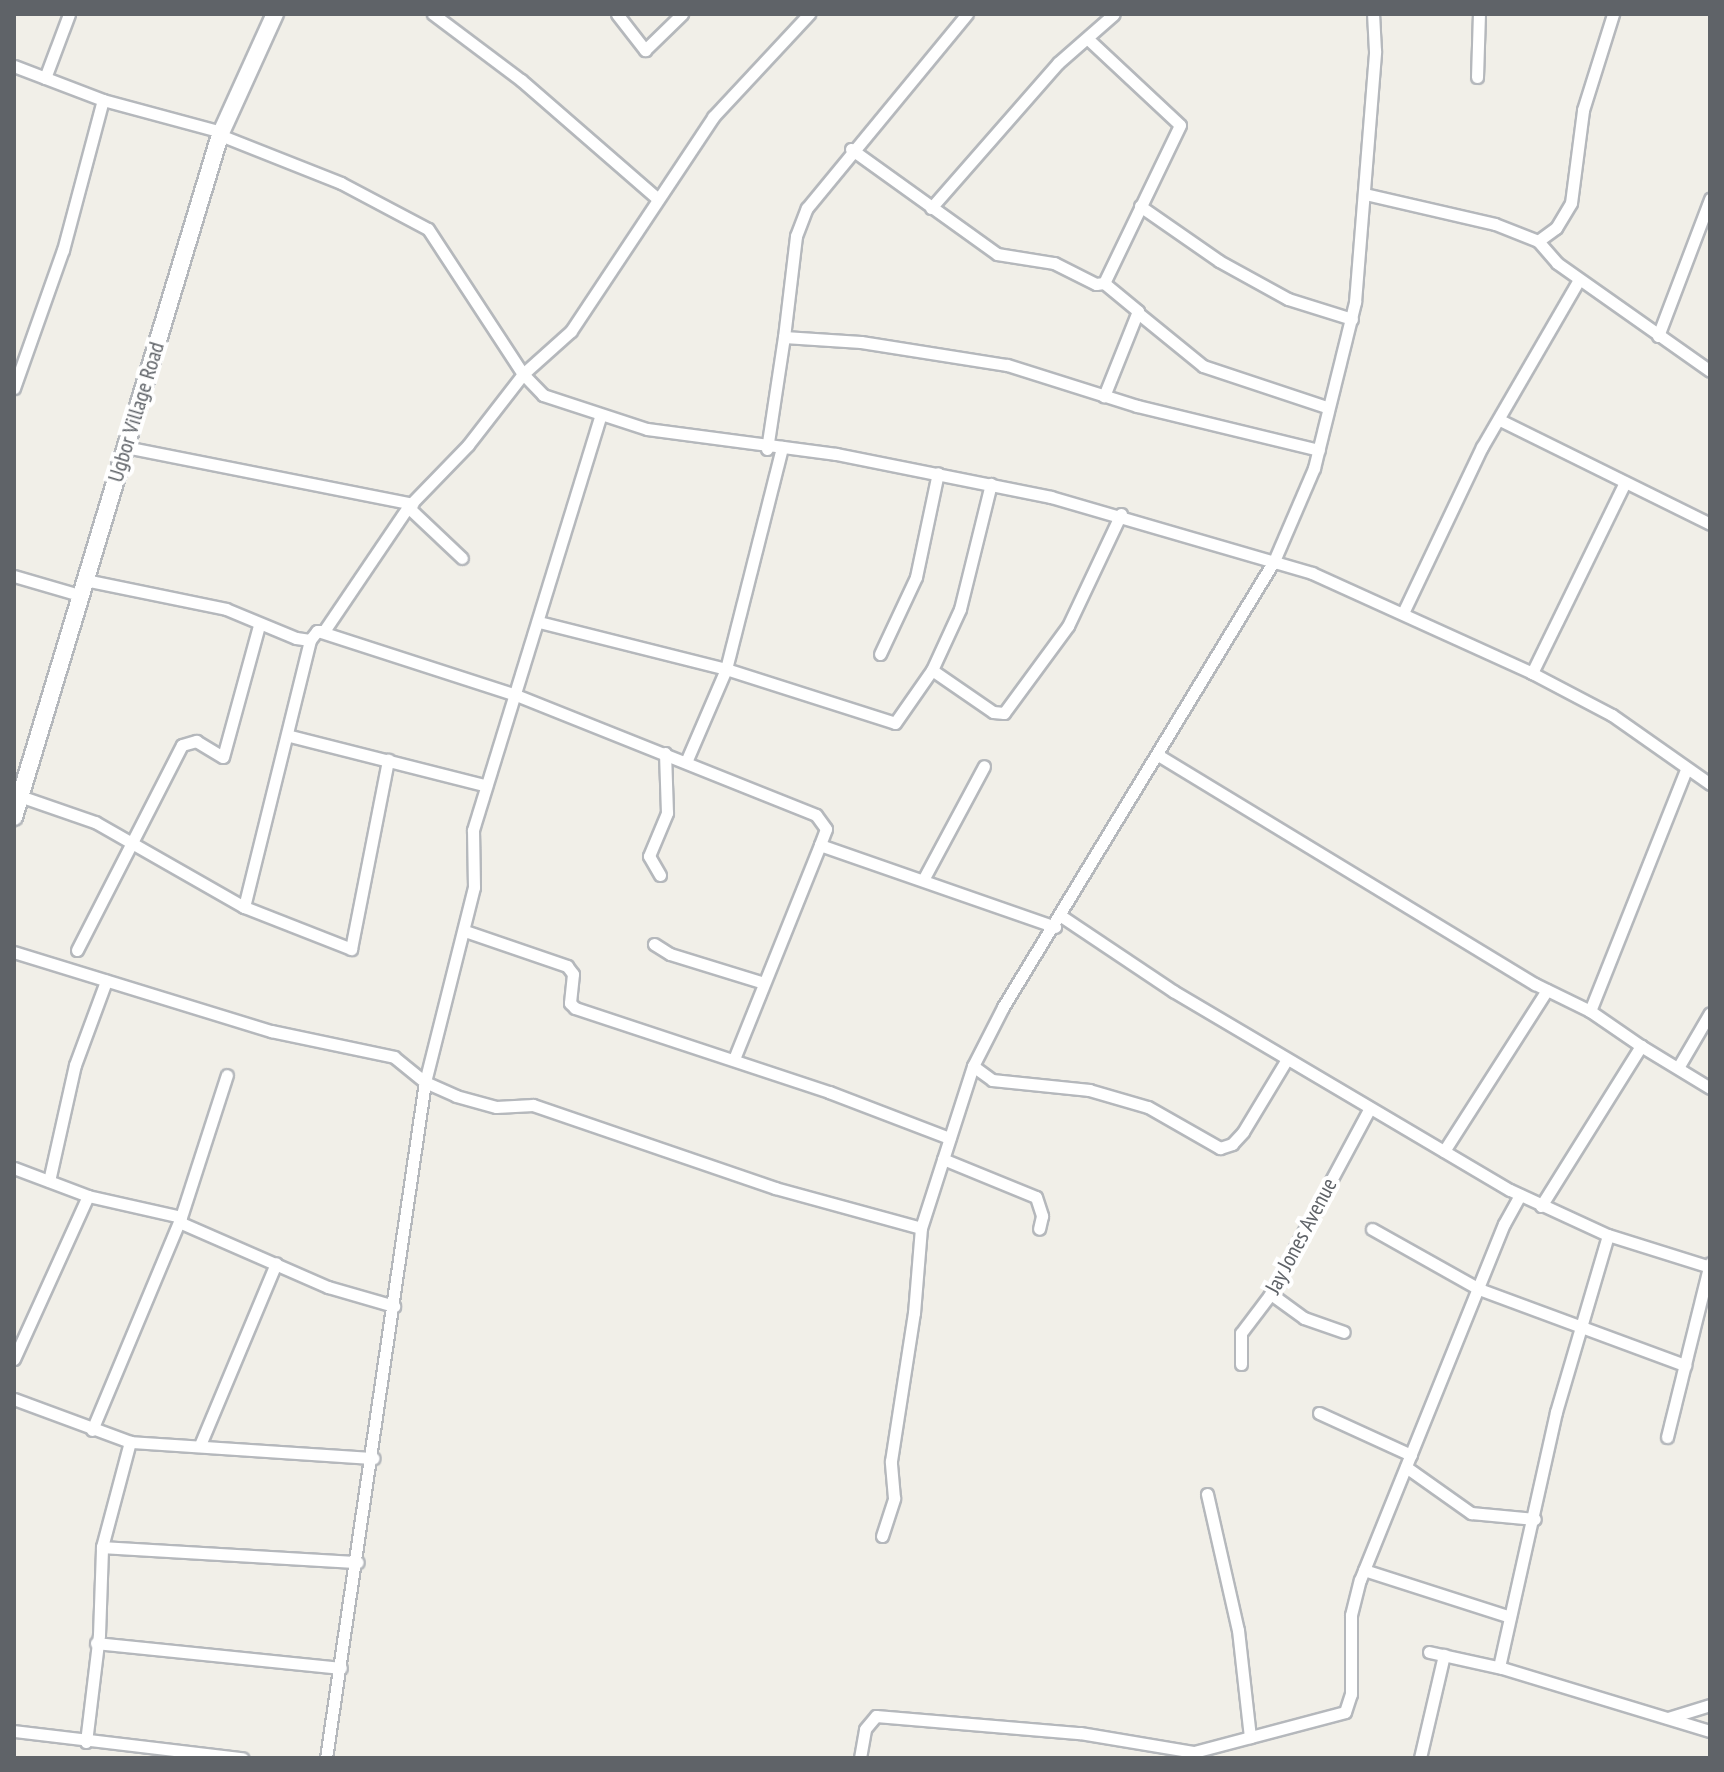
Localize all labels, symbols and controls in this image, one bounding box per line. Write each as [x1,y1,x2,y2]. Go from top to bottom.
street label: Ugbor Village Road [102,339,170,485]
street label: Jay Jones Avenue [1259,1173,1343,1299]

